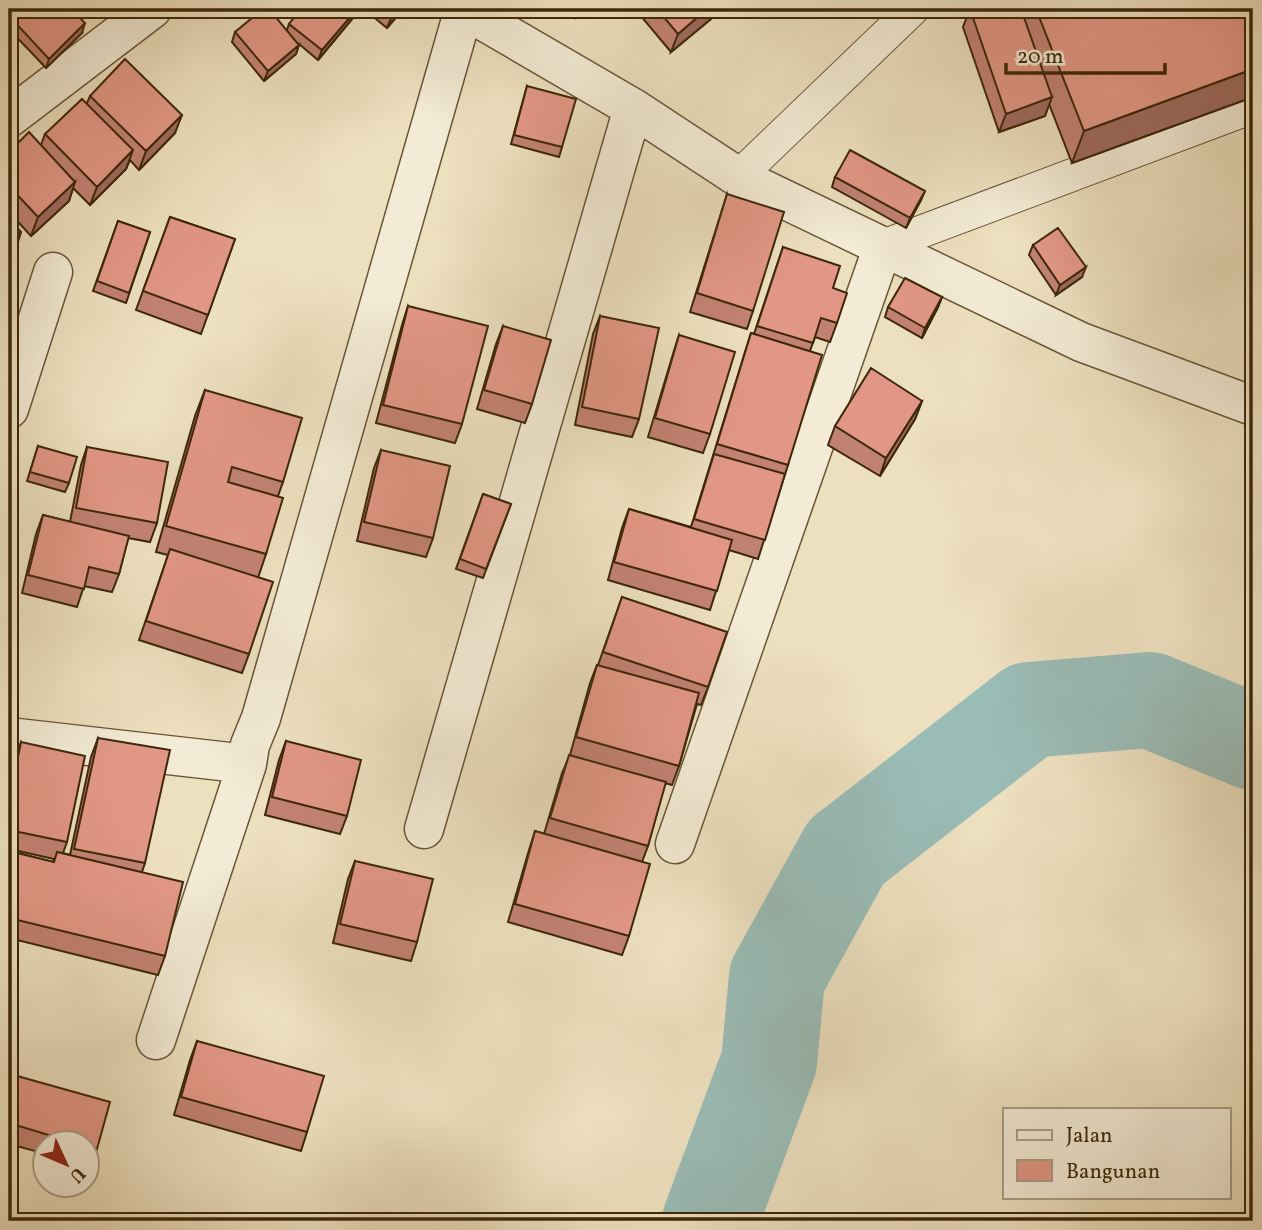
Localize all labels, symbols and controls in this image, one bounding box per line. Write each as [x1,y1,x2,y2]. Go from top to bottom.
scale bar [1006,32,1166,76]
text: 20 m [1017,43,1063,72]
legend [1003,1108,1230,1198]
text: Jalan [1066,1122,1113,1151]
north arrow [32,1128,102,1198]
text: Bangunan [1066,1158,1160,1187]
text: U [63,1161,91,1188]

